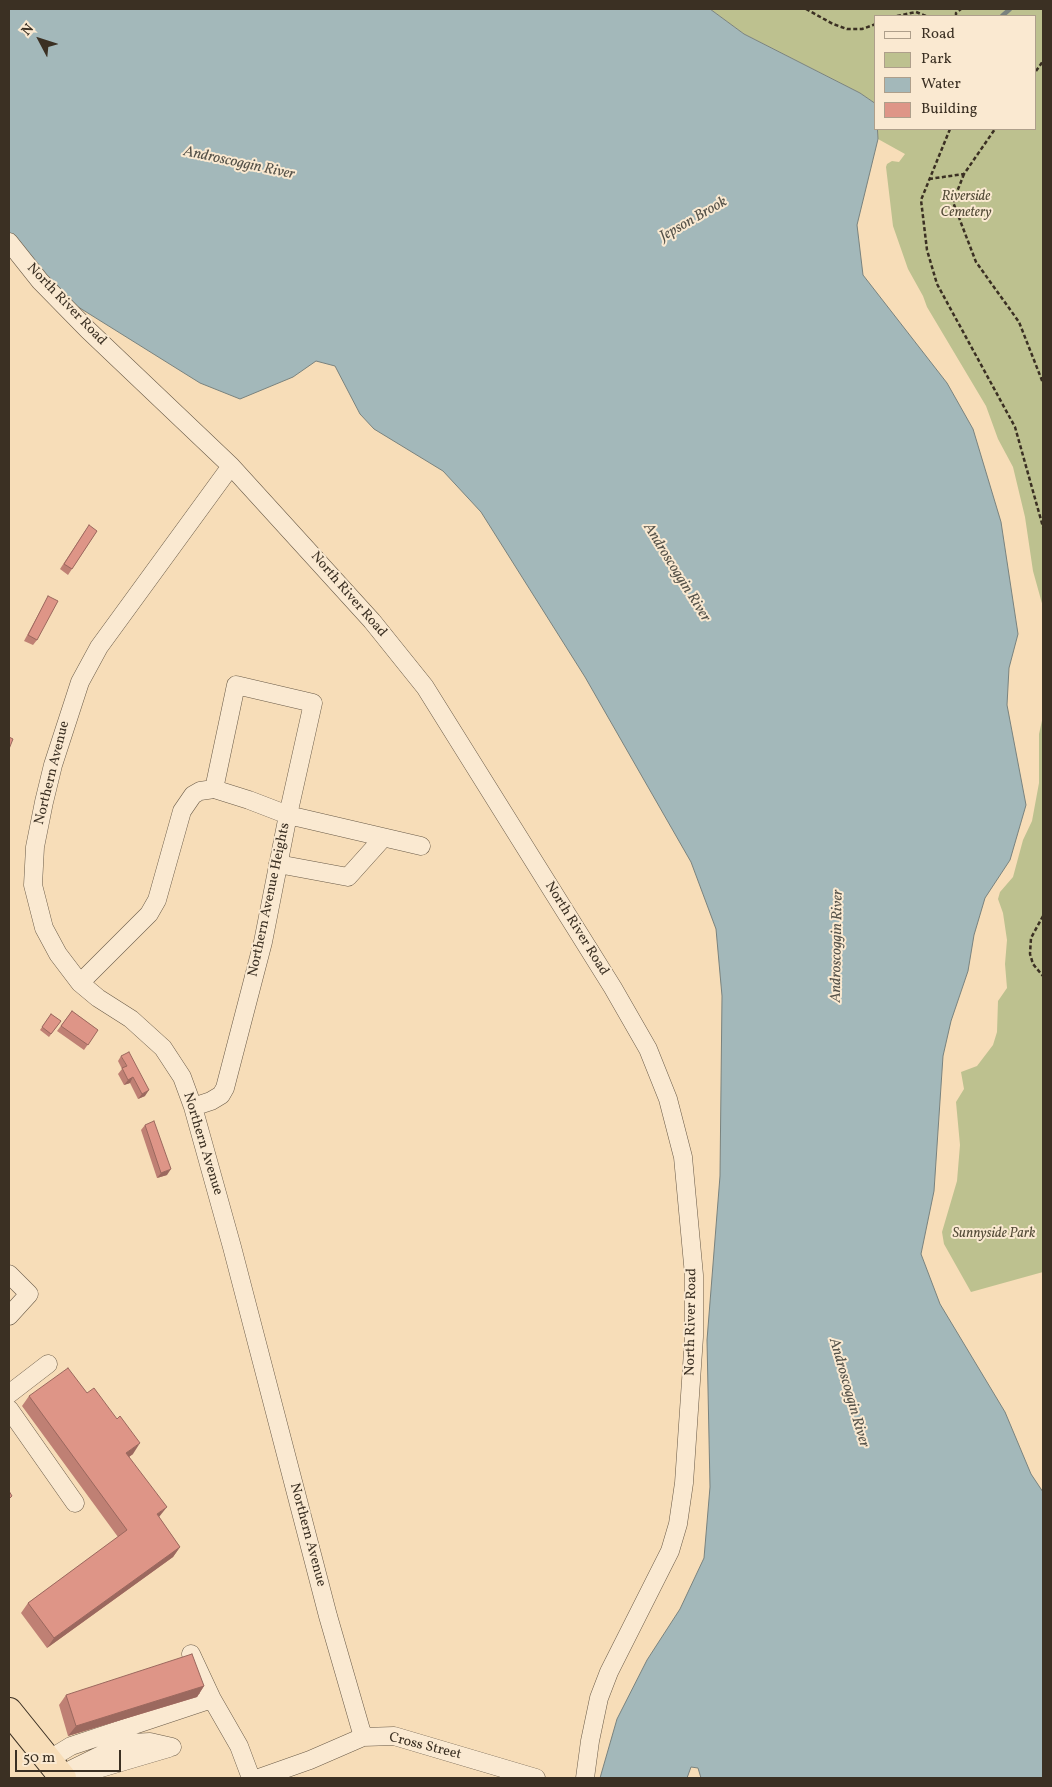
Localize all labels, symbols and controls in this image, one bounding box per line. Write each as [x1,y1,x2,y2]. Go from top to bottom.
north arrow [15,15,65,65]
legend [874,15,1037,130]
text: N [18,20,39,40]
text: Road [921,24,955,45]
text: Park [921,49,952,70]
text: Water [921,74,961,95]
text: Building [921,99,977,120]
water label: Androscoggin River [182,143,296,185]
park label: Riverside Cemetery [940,189,992,222]
water label: Jepson Brook [657,194,731,246]
street label: North River Road [23,260,109,350]
water label: Androscoggin River [638,520,714,626]
street label: North River Road [306,549,390,641]
street label: Northern Avenue [32,719,74,827]
street label: Northern Avenue Heights [245,821,295,979]
street label: North River Road [540,879,612,979]
water label: Androscoggin River [828,889,848,1003]
street label: Northern Avenue [178,1091,226,1197]
park label: Sunnyside Park [952,1226,1036,1242]
street label: North River Road [683,1268,701,1376]
water label: Androscoggin River [824,1336,872,1450]
street label: Northern Avenue [285,1481,329,1589]
street label: Cross Street [387,1730,463,1764]
scale bar [18,1740,124,1772]
text: 50 m [23,1748,55,1769]

